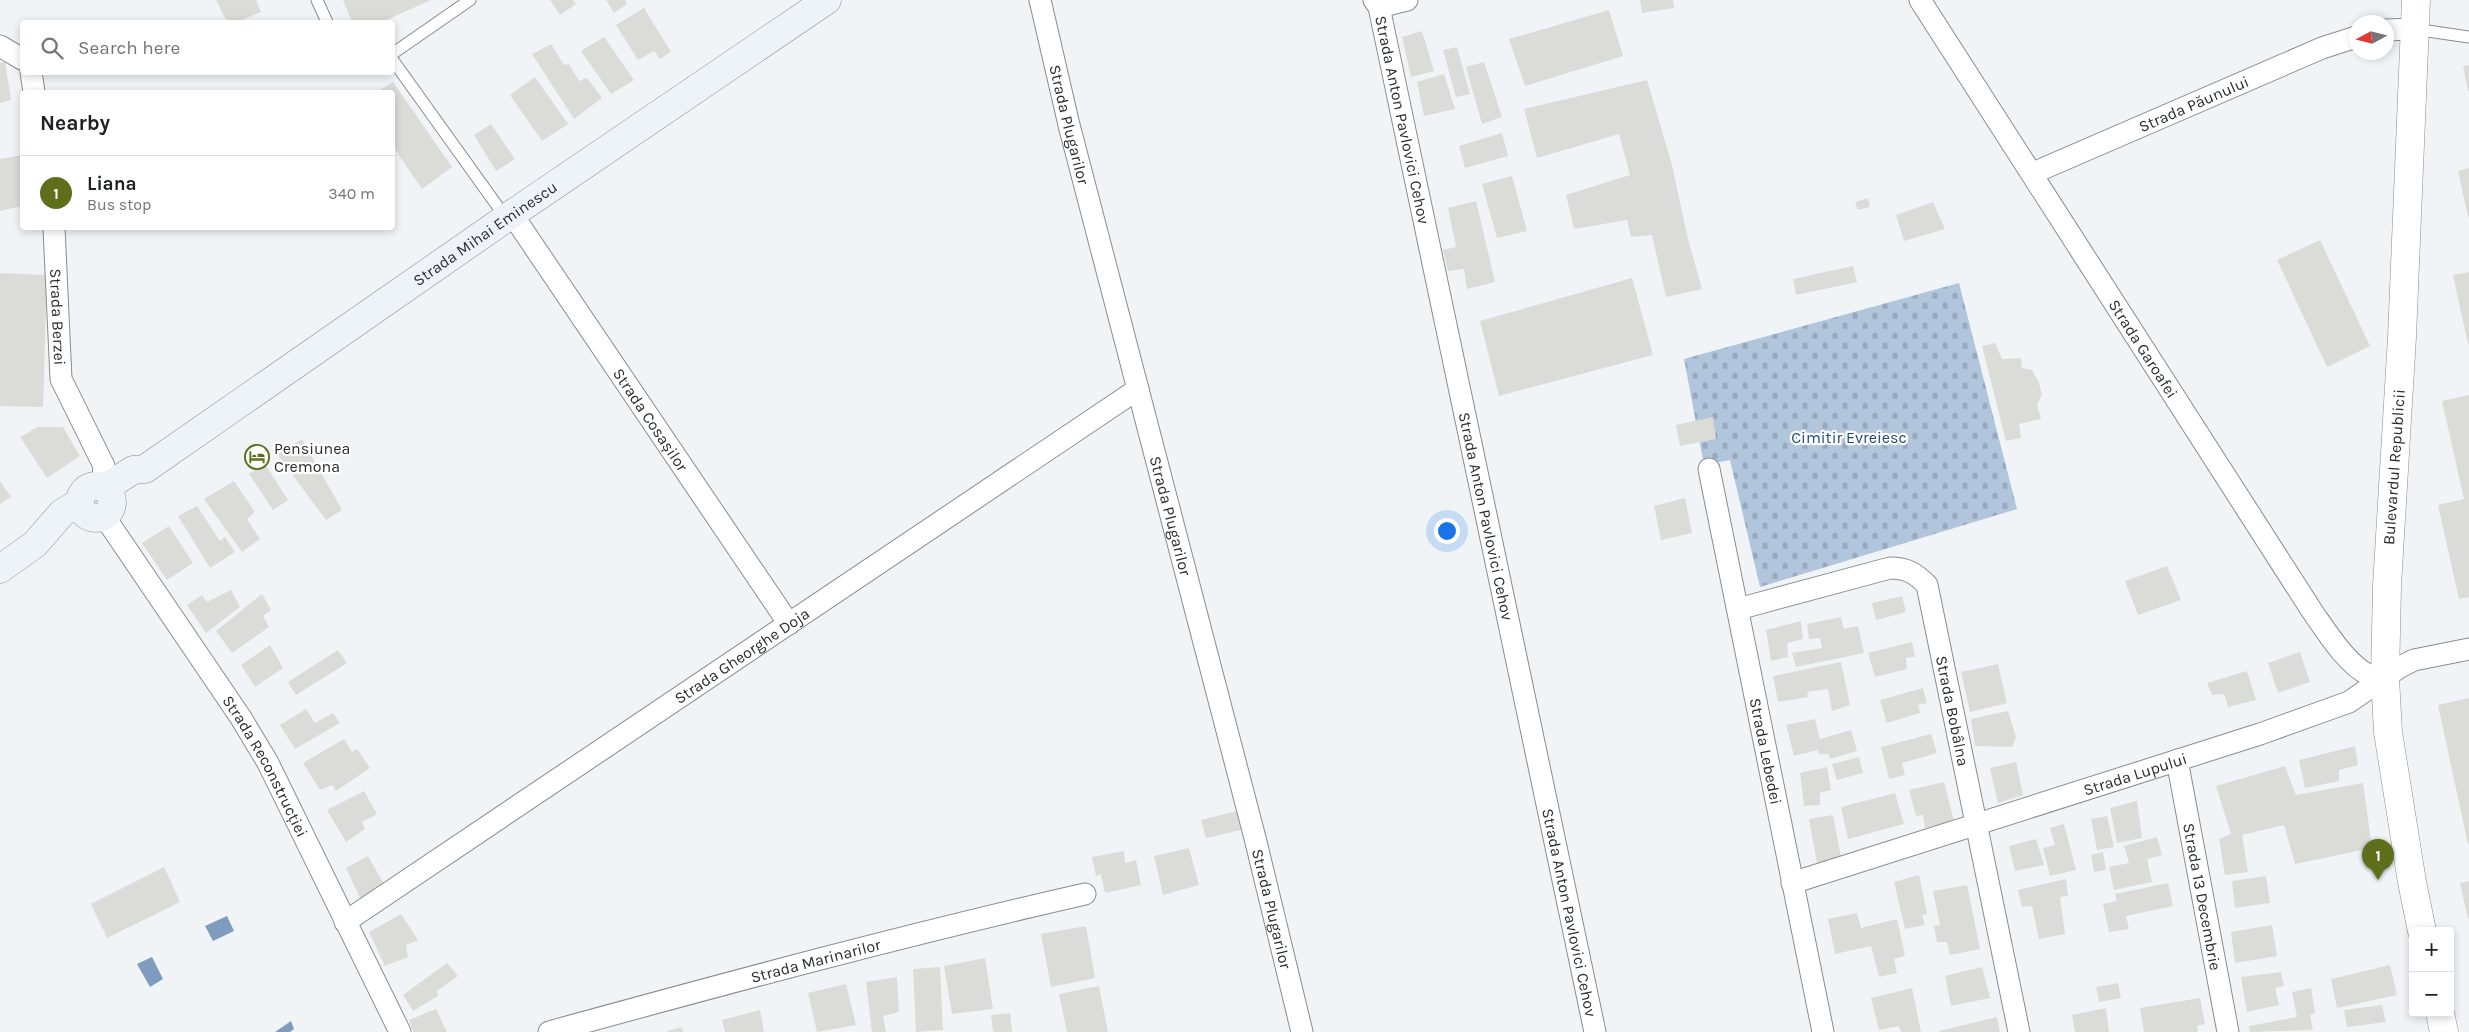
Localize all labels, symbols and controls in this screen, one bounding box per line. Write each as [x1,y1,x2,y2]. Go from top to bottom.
street label: Strada Anton Pavlovici Cehov [1372,14,1434,226]
north arrow [2349,15,2394,60]
search box [20,20,395,75]
icon: search [38,34,66,62]
text: Search here [78,37,180,59]
street label: Strada Plugarilor [1046,63,1094,187]
street label: Strada Păunului [2136,71,2252,136]
text: Nearby [40,111,110,135]
text: Liana [87,173,137,195]
street label: Strada Mihai Eminescu [409,177,561,290]
text: 1 [53,184,59,203]
text: 340 m [328,184,375,203]
text: Bus stop [87,195,151,214]
street label: Strada Berzei [46,268,70,366]
street label: Strada Garoafei [2105,296,2182,401]
street label: Strada Cosașilor [609,364,693,475]
street label: Bulevardul Republicii [2379,389,2409,545]
street label: Strada Anton Pavlovici Cehov [1455,410,1518,622]
park label: Cimitir Evreiesc [1791,428,1907,447]
place label: Pensiunea Cremona [274,439,350,476]
hotel icon: Pensiunea Cremona [244,444,270,470]
street label: Strada Plugarilor [1146,454,1196,578]
your location [1434,518,1460,544]
street label: Strada Gheorghe Doja [671,603,813,708]
street label: Strada Bobâlna [1932,654,1974,768]
street label: Strada Reconstrucției [219,691,312,840]
street label: Strada Lebedei [1746,696,1786,806]
street label: Strada Lupului [2081,748,2189,799]
street label: Strada Anton Pavlovici Cehov [1539,807,1601,1019]
street label: Strada 13 Decembrie [2180,821,2226,972]
pin: 1 [2362,839,2394,880]
street label: Strada Plugarilor [1248,847,1296,971]
map controls [2409,927,2454,1017]
button: + [2409,927,2454,972]
street label: Strada Marinarilor [749,934,883,986]
button: − [2409,972,2454,1017]

